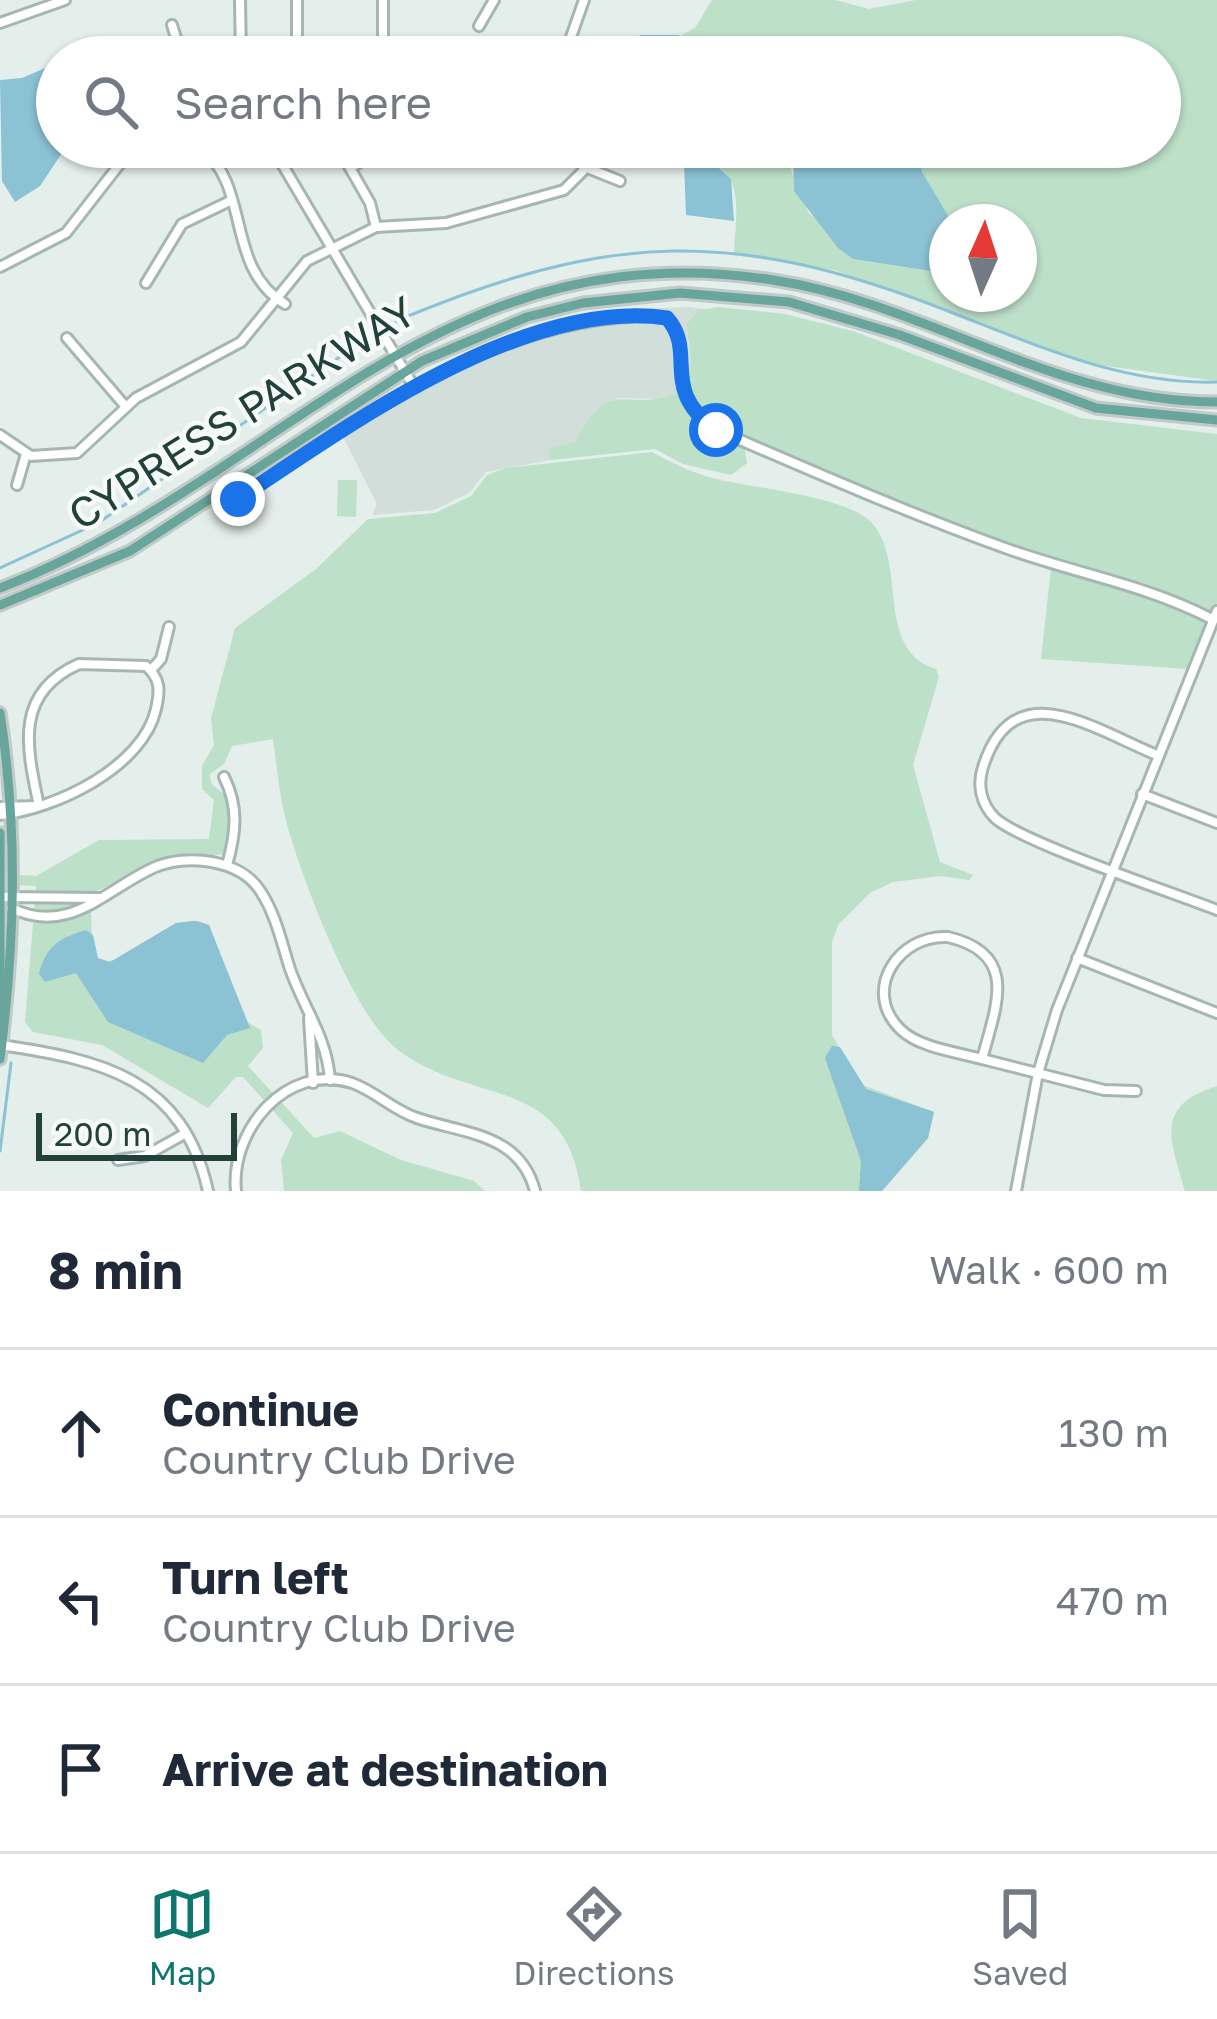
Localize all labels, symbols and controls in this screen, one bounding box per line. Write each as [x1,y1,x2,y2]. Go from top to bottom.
search box [36,36,1181,168]
icon: search [78,69,144,135]
text: Search here [174,75,432,129]
north arrow [929,204,1037,312]
street label: CYPRESS PARKWAY [59,285,424,539]
route start [689,403,743,457]
route end [211,472,265,526]
scale bar [36,1107,237,1160]
text: 200 m [54,1114,152,1153]
text: 8 min [48,1239,183,1300]
text: Walk · 600 m [929,1246,1169,1293]
text: Continue [162,1382,359,1436]
icon: ahead [48,1400,114,1466]
text: 130 m [1059,1409,1169,1456]
text: Country Club Drive [162,1436,516,1483]
text: Turn left [162,1550,349,1604]
icon: left [48,1568,114,1634]
text: 470 m [1056,1577,1169,1624]
text: Country Club Drive [162,1604,516,1651]
icon: arrive [48,1736,114,1802]
text: Arrive at destination [162,1742,608,1796]
tab: Map [149,1881,216,1992]
tab: Directions [513,1881,675,1992]
tab: Saved [972,1881,1068,1992]

